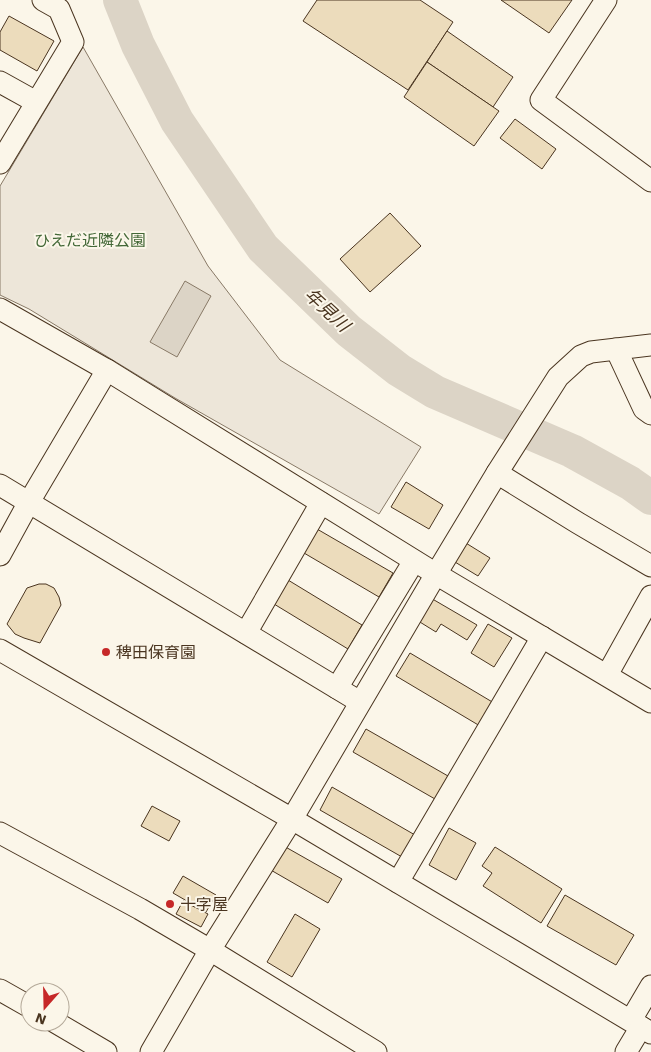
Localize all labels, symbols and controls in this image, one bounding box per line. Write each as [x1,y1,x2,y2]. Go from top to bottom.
park label: ひえだ近隣公園 [34,231,146,250]
water label: 年見川 [300,284,356,337]
place label: 稗田保育園 [116,643,196,662]
marker: 稗田保育園 [100,646,112,658]
place label: 十字屋 [180,895,228,914]
marker: 十字屋 [164,898,176,910]
north arrow [20,982,70,1032]
text: N [33,1010,48,1029]

